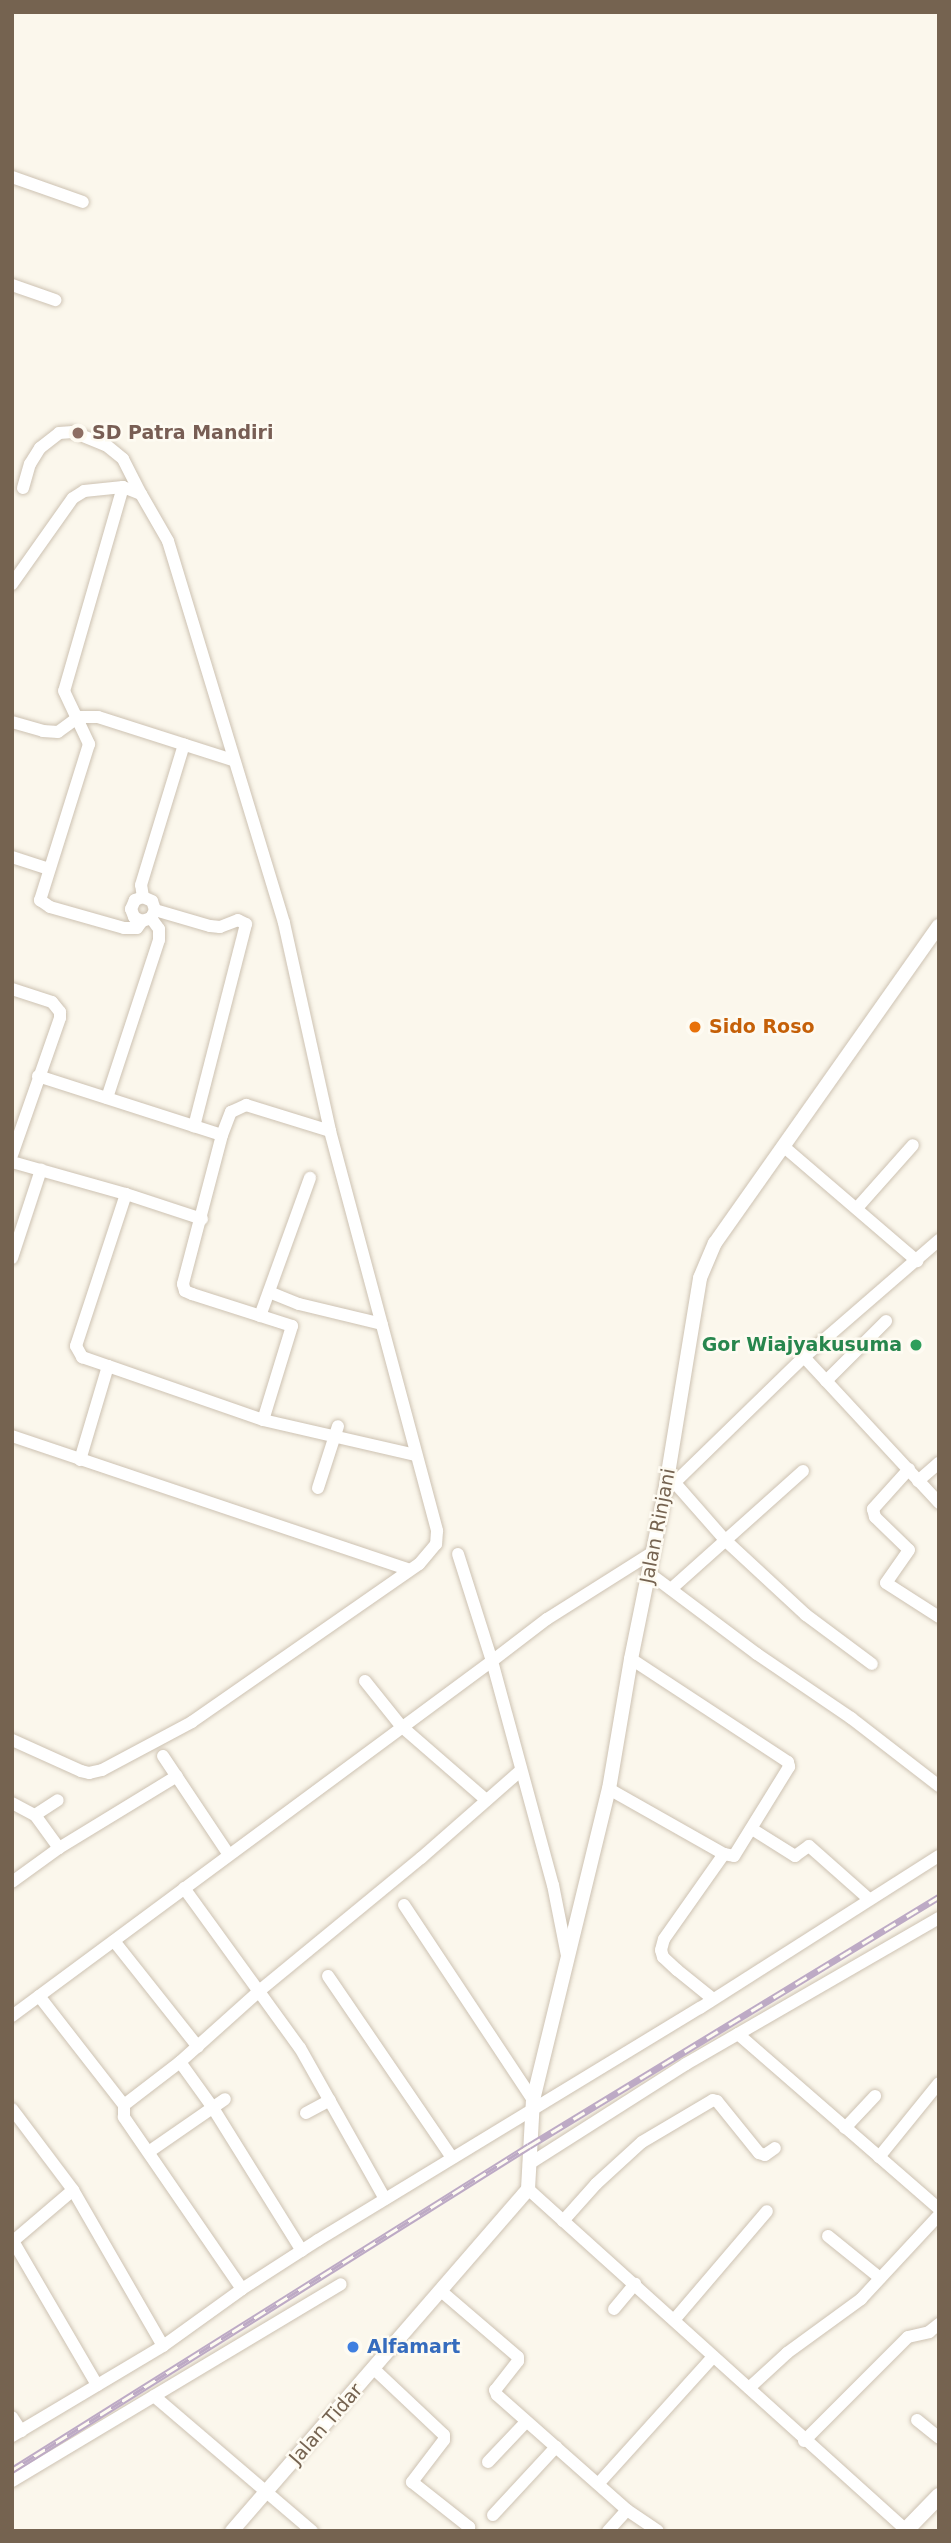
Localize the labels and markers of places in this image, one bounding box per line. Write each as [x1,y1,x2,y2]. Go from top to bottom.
place label: SD Patra Mandiri [92,422,273,444]
marker: SD Patra Mandiri [70,425,86,441]
place label: Sido Roso [709,1016,815,1038]
marker: Sido Roso [687,1019,703,1035]
place label: Gor Wiajyakusuma [702,1334,902,1356]
marker: Gor Wiajyakusuma [908,1337,924,1353]
place label: Alfamart [367,2336,460,2358]
marker: Alfamart [345,2339,361,2355]

